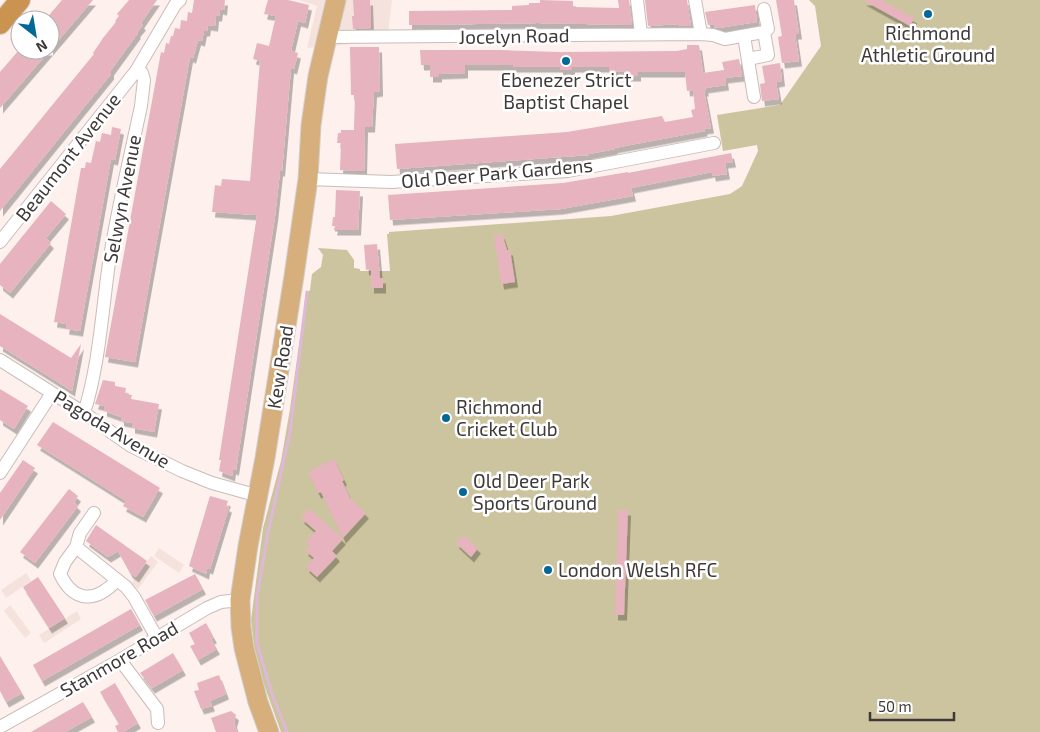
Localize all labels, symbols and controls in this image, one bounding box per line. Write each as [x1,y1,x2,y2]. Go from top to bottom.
marker: Richmond Athletic Ground [922,8,934,20]
north arrow [10,10,60,60]
place label: Richmond Athletic Ground [861,21,995,66]
street label: Jocelyn Road [458,23,570,48]
text: N [33,37,51,56]
marker: Ebenezer Strict Baptist Chapel [560,55,572,67]
place label: Ebenezer Strict Baptist Chapel [501,68,631,113]
street label: Beaumont Avenue [10,88,125,225]
street label: Selwyn Avenue [98,133,145,265]
street label: Old Deer Park Gardens [400,153,594,192]
street label: Kew Road [262,323,297,410]
street label: Pagoda Avenue [50,385,175,472]
place label: Richmond Cricket Club [456,395,558,440]
marker: Richmond Cricket Club [440,412,452,424]
place label: Old Deer Park Sports Ground [473,469,597,514]
marker: Old Deer Park Sports Ground [457,486,469,498]
place label: London Welsh RFC [558,558,718,581]
marker: London Welsh RFC [542,564,554,576]
street label: Stanmore Road [56,616,182,702]
scale bar [870,690,954,722]
text: 50 m [878,697,912,715]

